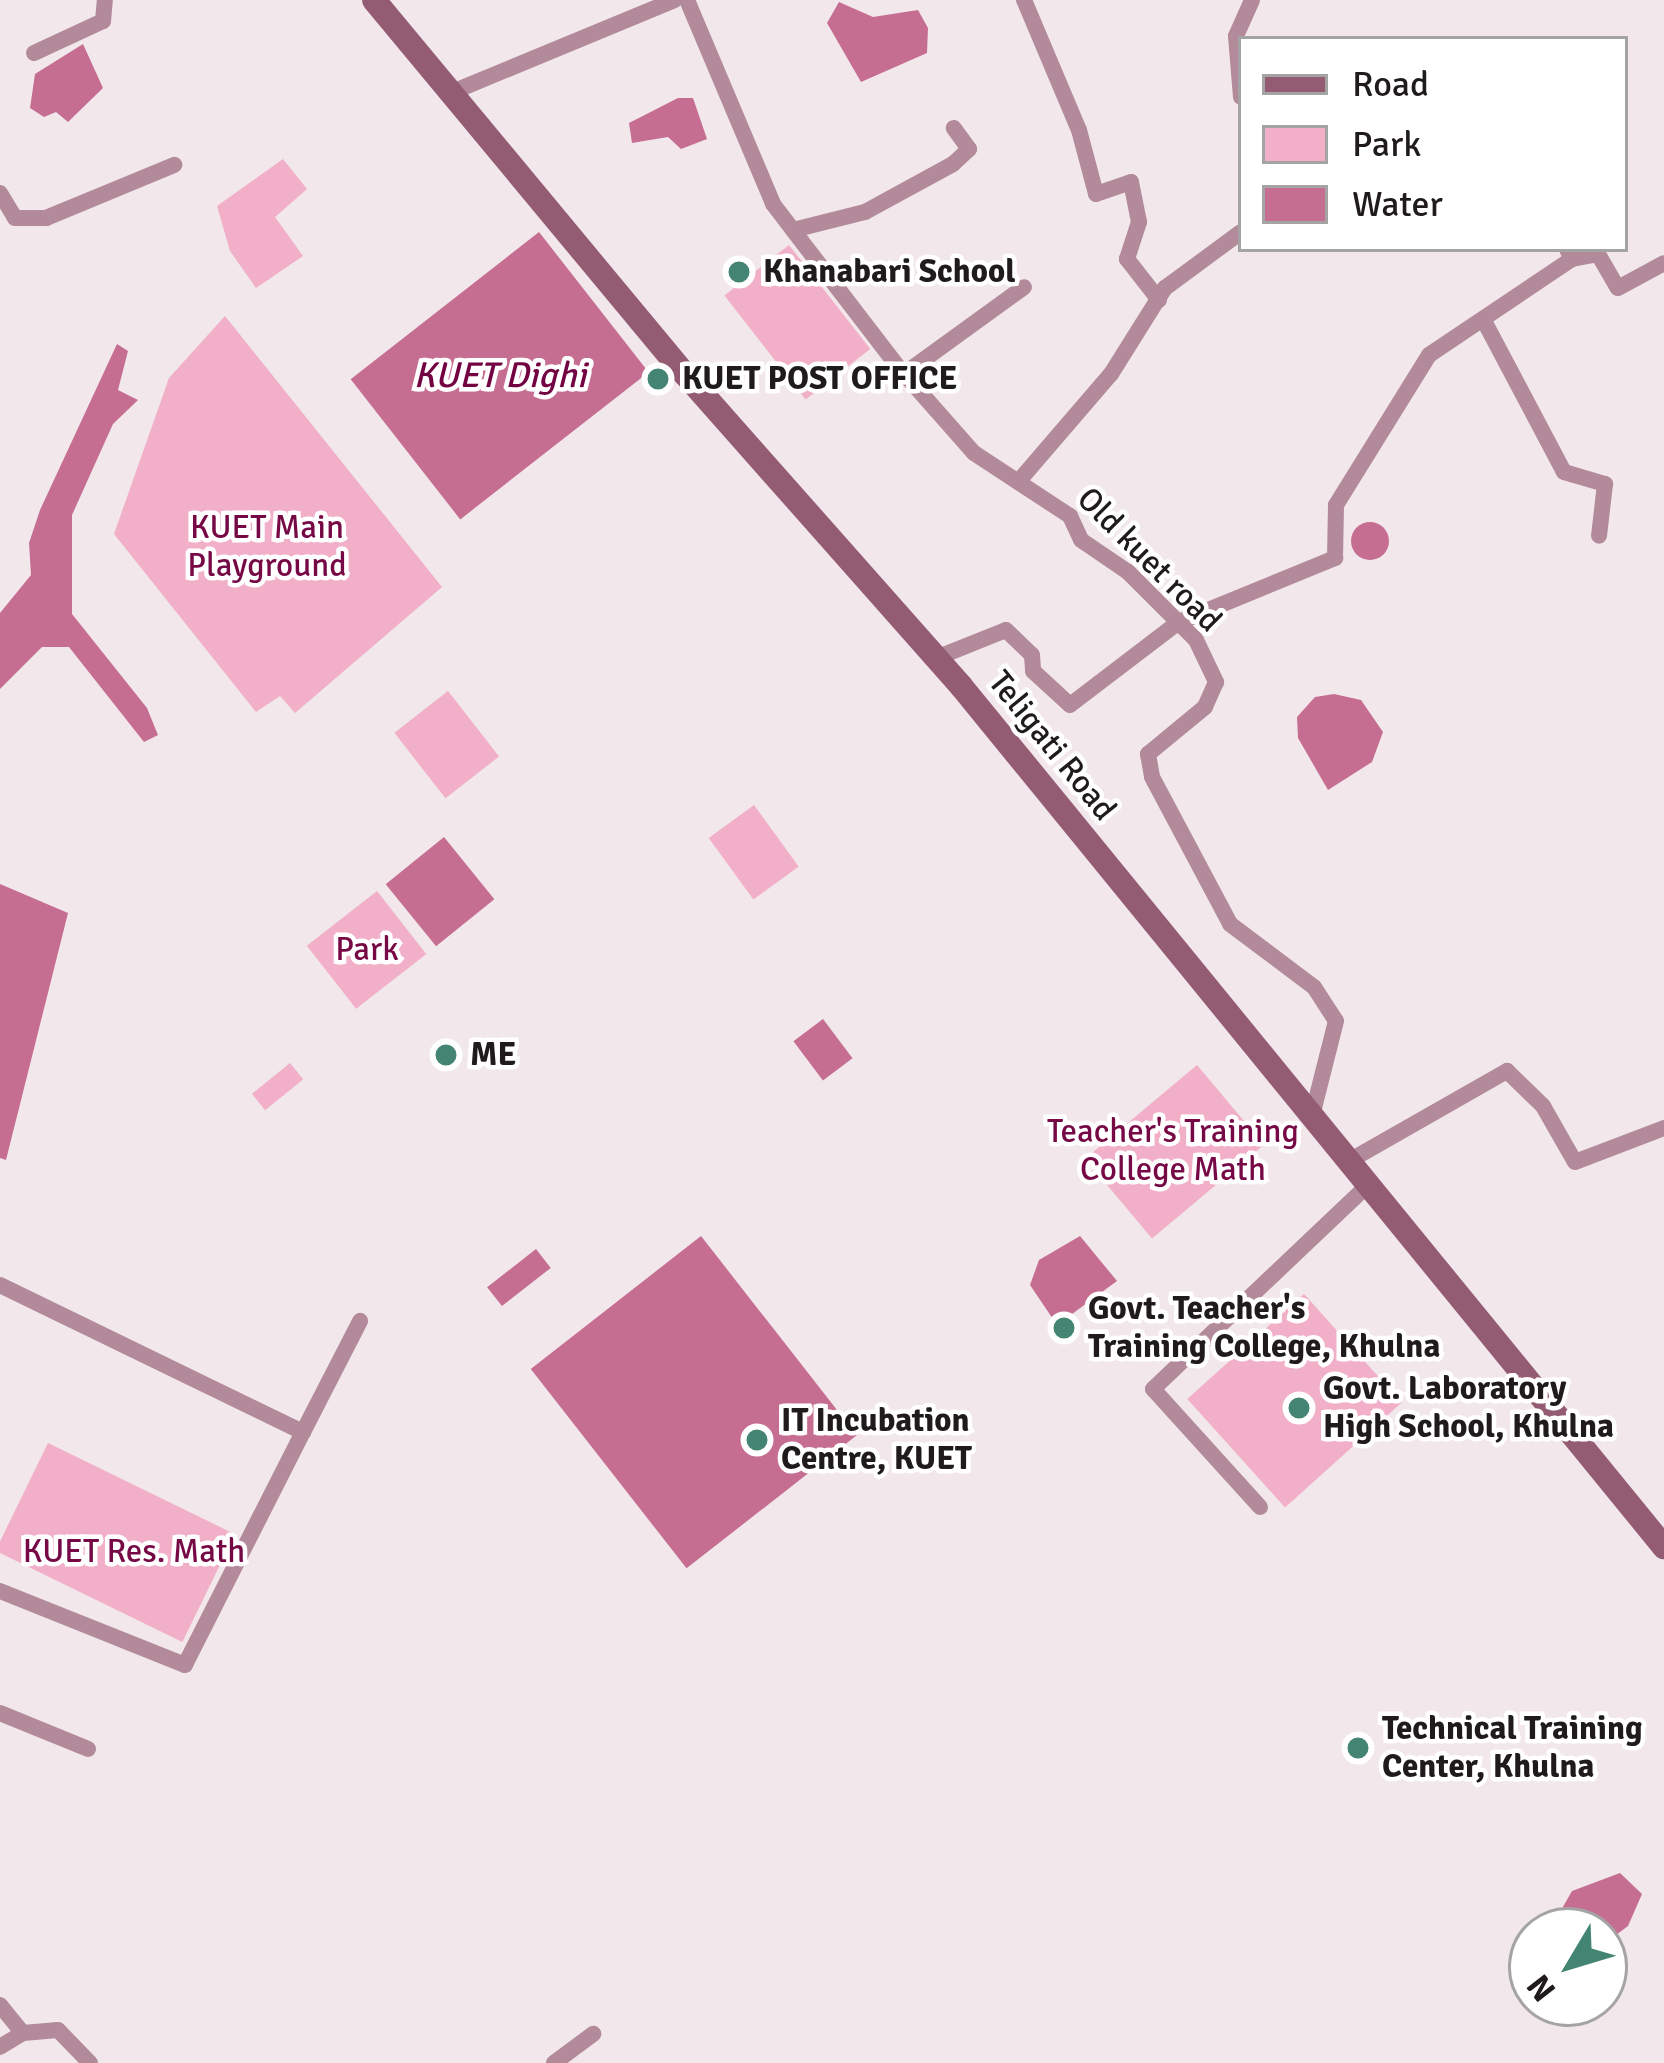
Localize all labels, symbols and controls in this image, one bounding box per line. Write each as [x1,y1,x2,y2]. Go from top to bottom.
legend [1238,36,1628,252]
text: Road [1352,62,1429,107]
text: Park [1352,122,1421,167]
text: Water [1352,182,1443,227]
place label: Khanabari School [763,252,1015,292]
marker: Khanabari School [726,259,752,285]
water label: KUET Dighi [414,354,586,398]
place label: KUET POST OFFICE [682,359,957,399]
marker: KUET POST OFFICE [645,366,671,392]
street label: Old kuet road [1069,480,1229,640]
park label: KUET Main Playground [187,508,347,586]
street label: Teligati Road [980,663,1124,829]
park label: Park [335,930,399,970]
place label: ME [470,1035,516,1075]
marker: ME [433,1042,459,1068]
park label: Teacher's Training College Math [1047,1112,1299,1190]
place label: Govt. Teacher's Training College, Khulna [1088,1289,1440,1367]
marker: Govt. Teacher's Training College, Khulna [1051,1315,1077,1341]
place label: Govt. Laboratory High School, Khulna [1323,1369,1614,1447]
marker: Govt. Laboratory High School, Khulna [1286,1395,1312,1421]
place label: IT Incubation Centre, KUET [781,1401,972,1479]
marker: IT Incubation Centre, KUET [744,1427,770,1453]
park label: KUET Res. Math [23,1532,245,1572]
place label: Technical Training Center, Khulna [1382,1709,1643,1787]
marker: Technical Training Center, Khulna [1345,1735,1371,1761]
north arrow [1508,1907,1628,2027]
text: N [1518,1966,1565,2009]

